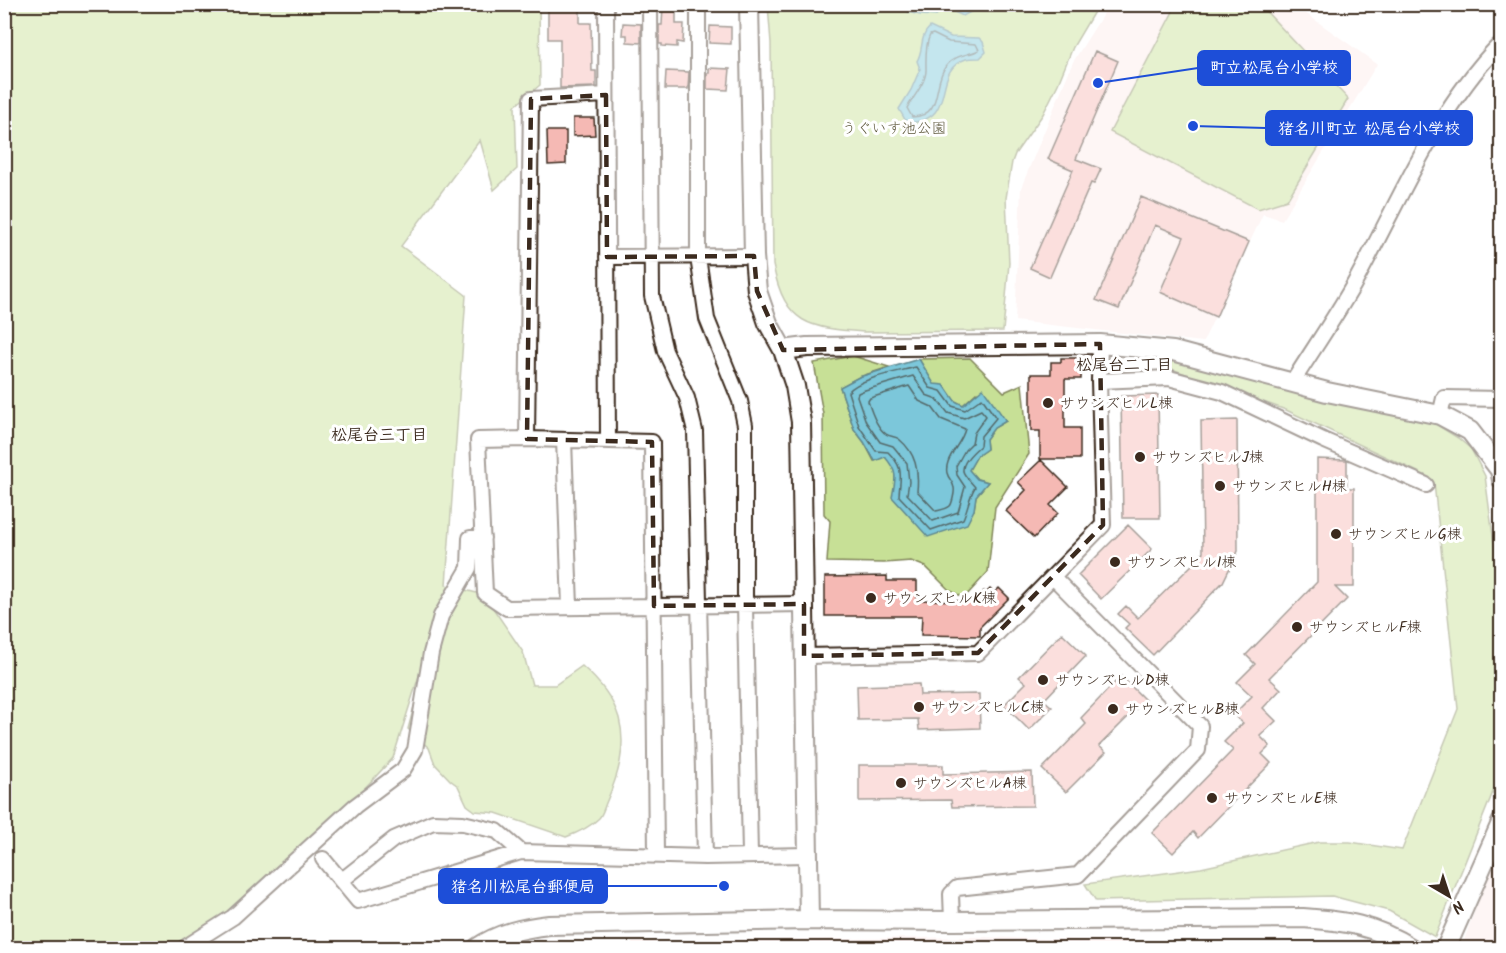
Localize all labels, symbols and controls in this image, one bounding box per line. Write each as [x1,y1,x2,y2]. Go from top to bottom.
callout: 町立松尾台小学校 [1198,51,1350,85]
text: 町立松尾台小学校 [1210,56,1338,81]
callout: 猪名川町立 松尾台小学校 [1266,111,1472,145]
park label: うぐいす池公園 [841,117,947,141]
text: 猪名川町立 松尾台小学校 [1278,117,1460,142]
district label: 松尾台二丁目 [1076,353,1172,378]
place label: サウンズヒルL棟 [1060,392,1173,416]
marker: サウンズヒルL棟 [1041,396,1055,410]
district label: 松尾台三丁目 [331,423,427,448]
place label: サウンズヒルJ棟 [1152,446,1264,470]
marker: サウンズヒルJ棟 [1133,450,1147,464]
place label: サウンズヒルH棟 [1232,475,1347,499]
marker: サウンズヒルH棟 [1213,479,1227,493]
place label: サウンズヒルG棟 [1348,523,1462,547]
marker: サウンズヒルG棟 [1329,527,1343,541]
place label: サウンズヒルI棟 [1127,551,1236,575]
marker: サウンズヒルI棟 [1108,555,1122,569]
place label: サウンズヒルK棟 [883,587,997,611]
marker: サウンズヒルK棟 [864,591,878,605]
place label: サウンズヒルF棟 [1309,616,1422,640]
marker: サウンズヒルF棟 [1290,620,1304,634]
place label: サウンズヒルD棟 [1055,669,1169,693]
marker: サウンズヒルD棟 [1036,673,1050,687]
place label: サウンズヒルC棟 [931,696,1045,720]
place label: サウンズヒルB棟 [1125,698,1239,722]
marker: サウンズヒルC棟 [912,700,926,714]
marker: サウンズヒルB棟 [1106,702,1120,716]
place label: サウンズヒルA棟 [913,772,1027,796]
marker: サウンズヒルA棟 [894,776,908,790]
place label: サウンズヒルE棟 [1224,787,1337,811]
marker: サウンズヒルE棟 [1205,791,1219,805]
north arrow [1419,866,1479,926]
callout: 猪名川松尾台郵便局 [439,869,607,903]
text: 猪名川松尾台郵便局 [451,875,595,900]
text: N [1446,894,1469,919]

